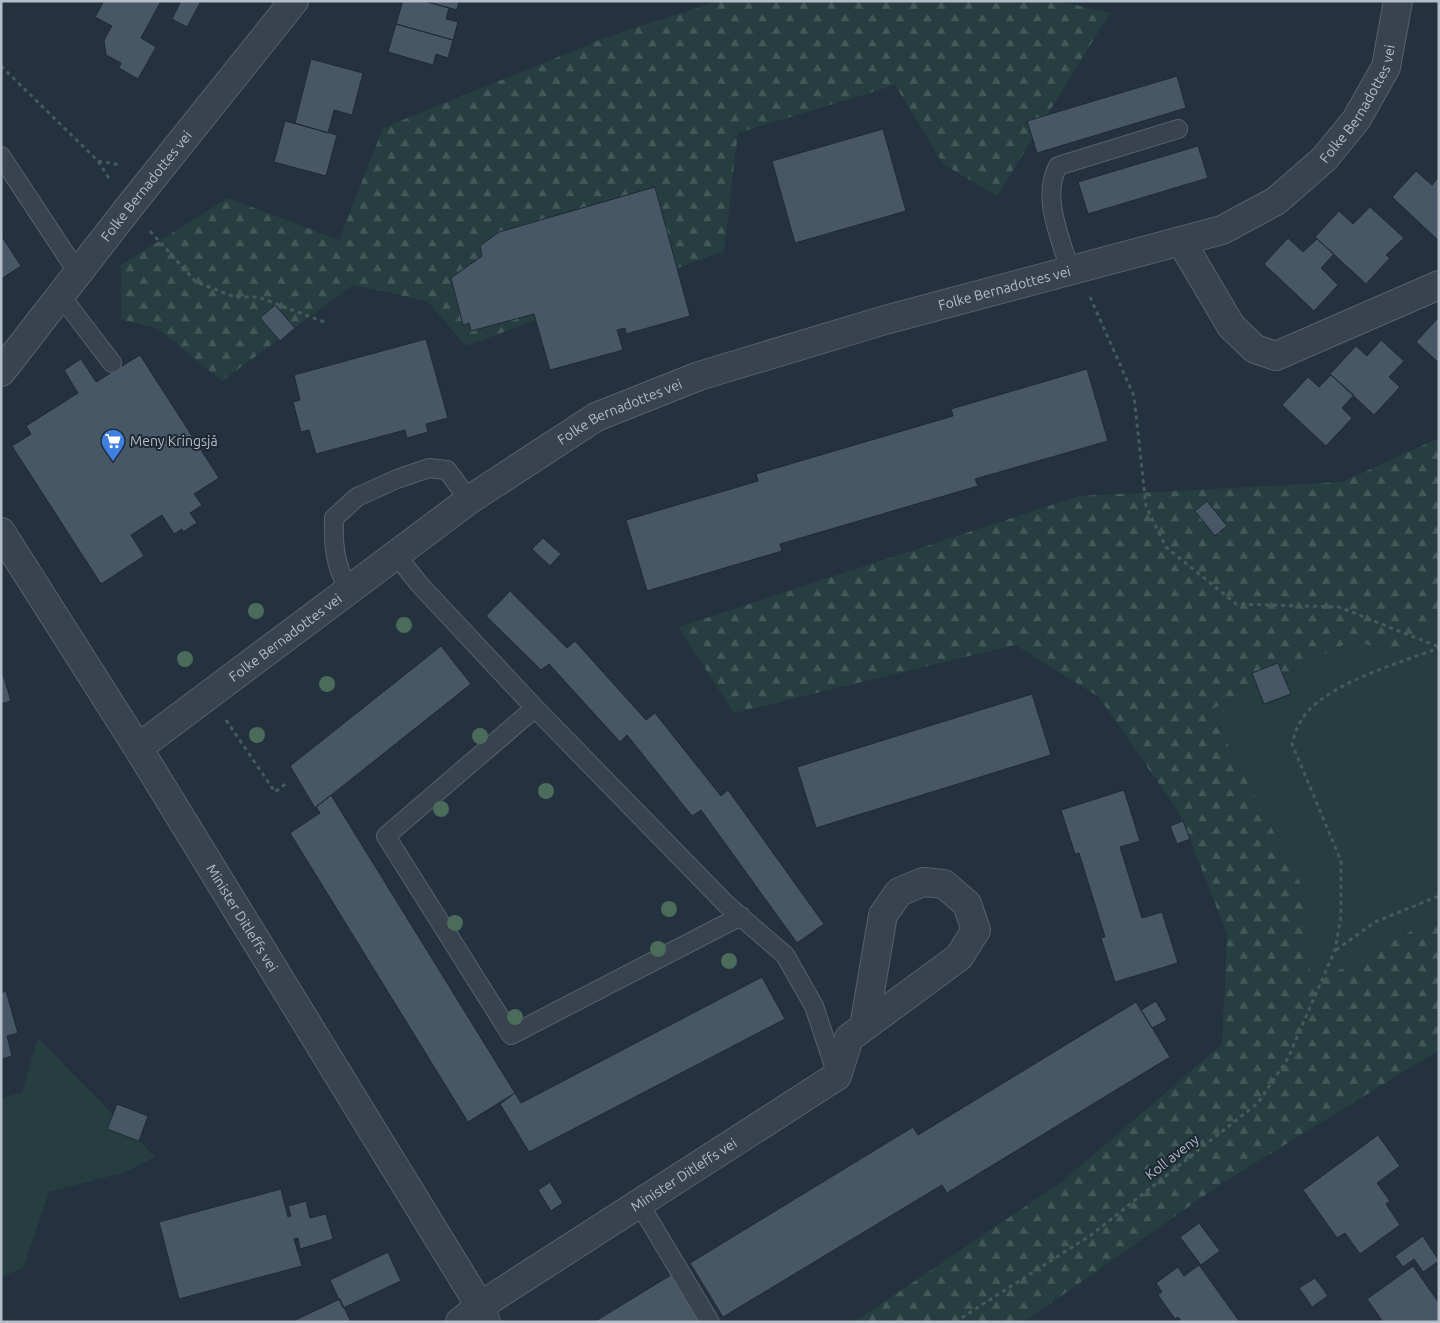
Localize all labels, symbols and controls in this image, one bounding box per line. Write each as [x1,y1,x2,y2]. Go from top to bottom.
street label: Folke Bernadottes vei [1316,43,1398,166]
street label: Folke Bernadottes vei [98,128,195,244]
street label: Folke Bernadottes vei [936,263,1072,313]
street label: Folke Bernadottes vei [554,376,684,448]
supermarket icon: Meny Kringsjå [100,428,126,462]
place label: Meny Kringsjå [130,433,218,449]
street label: Folke Bernadottes vei [226,590,345,685]
street label: Minister Ditleffs vei [203,861,281,974]
street label: Koll aveny [1142,1131,1202,1183]
street label: Minister Ditleffs vei [628,1135,740,1215]

